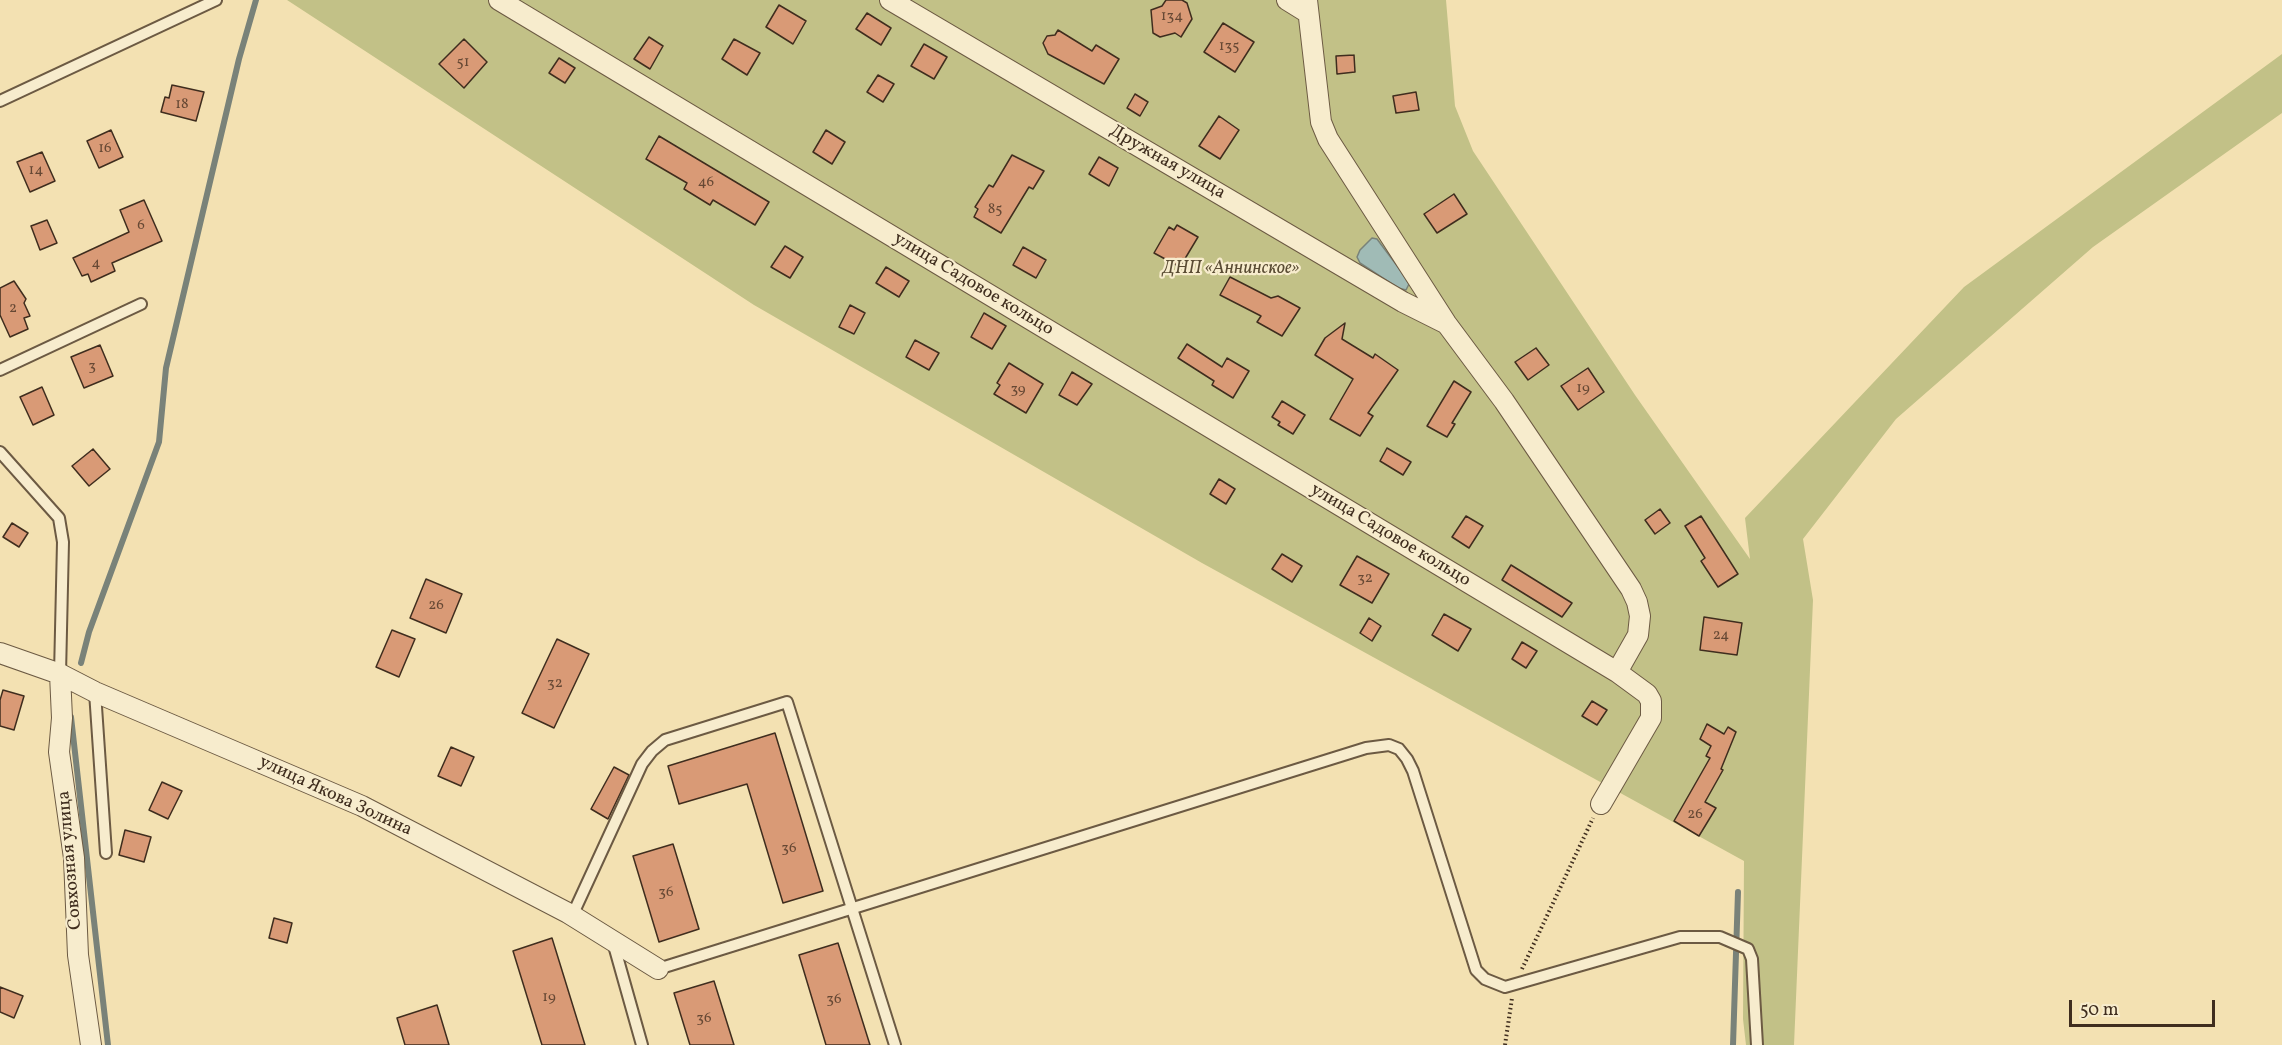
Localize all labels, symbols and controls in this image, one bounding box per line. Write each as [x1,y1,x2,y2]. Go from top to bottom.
house number: 134 [1161,8,1183,26]
house number: 135 [1219,38,1239,56]
house number: 51 [456,54,470,72]
house number: 18 [175,96,189,114]
street label: Дружная улица [1105,121,1229,205]
house number: 16 [98,140,112,158]
house number: 14 [29,162,43,180]
house number: 46 [698,174,714,192]
house number: 85 [988,201,1002,219]
house number: 6 [137,217,145,235]
street label: улица Садовое кольцо [889,229,1057,341]
house number: 4 [92,255,100,273]
park label: ДНП «Аннинское» [1163,259,1299,281]
house number: 2 [9,300,17,318]
house number: 3 [88,358,96,376]
house number: 19 [1576,380,1590,398]
house number: 39 [1010,381,1026,399]
street label: улица Садовое кольцо [1306,480,1474,592]
house number: 32 [1357,570,1373,588]
house number: 26 [428,597,444,615]
house number: 24 [1713,627,1729,645]
house number: 32 [547,675,563,693]
street label: улица Якова Золина [255,752,415,842]
street label: Совхозная улица [54,790,88,930]
house number: 26 [1687,806,1703,824]
house number: 36 [781,840,797,858]
house number: 36 [658,884,674,902]
scale bar [2072,988,2218,1026]
house number: 19 [542,989,556,1007]
house number: 36 [826,991,842,1009]
text: 50 m [2080,998,2119,1023]
house number: 36 [696,1010,712,1028]

